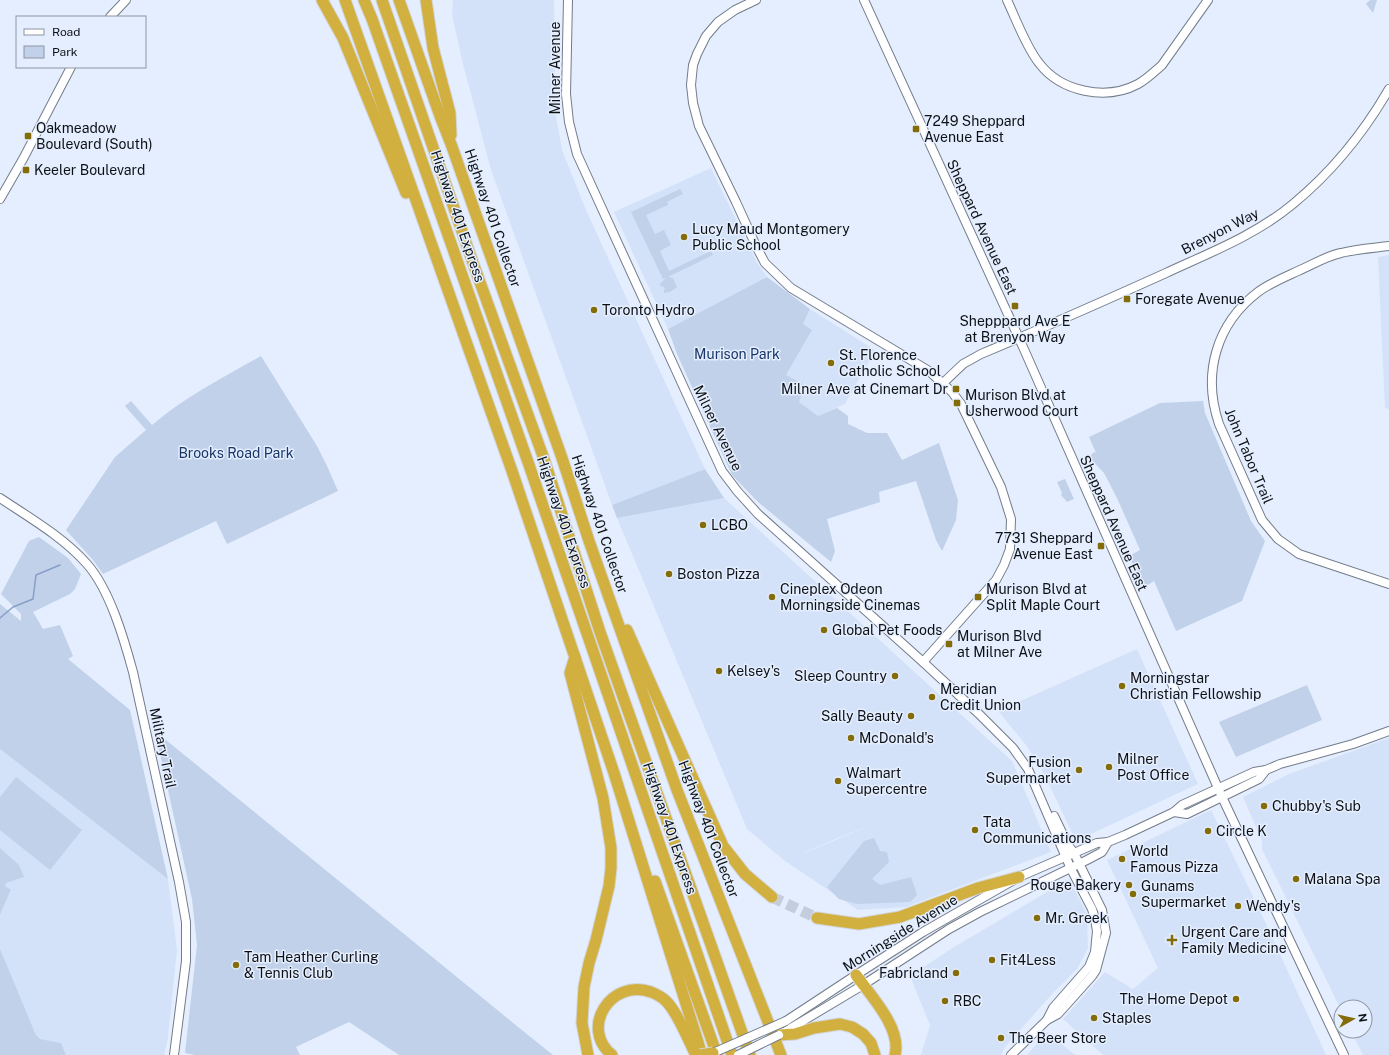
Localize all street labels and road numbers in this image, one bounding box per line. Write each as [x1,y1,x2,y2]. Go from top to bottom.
street label: Milner Avenue [547,21,563,115]
street label: Highway 401 Collector [462,147,524,289]
street label: Highway 401 Express [428,148,488,284]
street label: Sheppard Avenue East [944,157,1020,297]
street label: Brenyon Way [1179,204,1262,257]
street label: Milner Avenue [690,383,746,473]
street label: John Tabor Trail [1222,406,1276,506]
street label: Highway 401 Collector [569,453,631,595]
street label: Sheppard Avenue East [1077,453,1151,593]
street label: Highway 401 Express [534,454,594,590]
street label: Military Trail [147,706,179,790]
street label: Highway 401 Collector [675,758,743,900]
street label: Highway 401 Express [640,760,700,896]
street label: Morningside Avenue [840,891,960,975]

